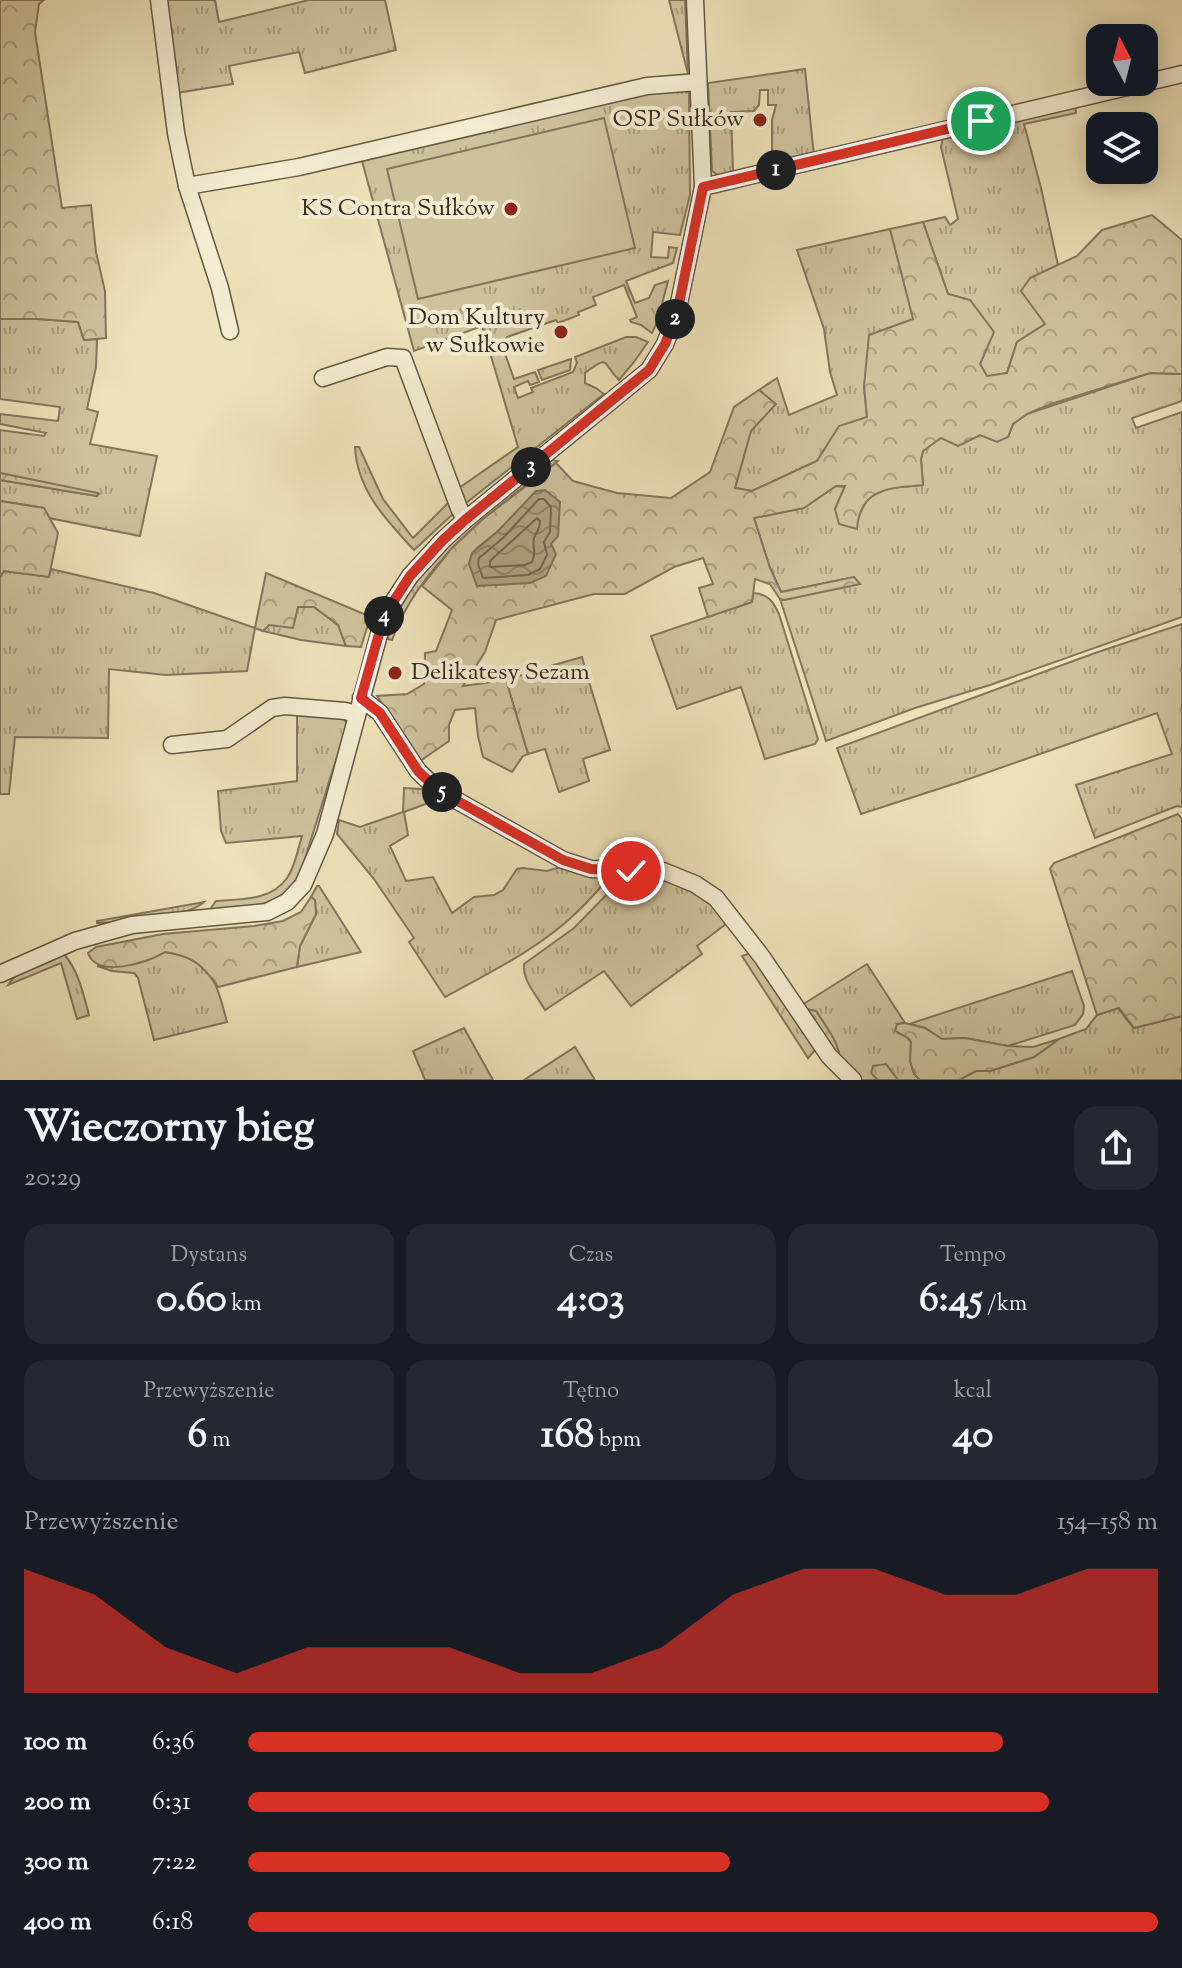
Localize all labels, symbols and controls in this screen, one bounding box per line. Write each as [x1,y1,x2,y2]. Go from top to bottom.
north arrow [1086,24,1158,96]
map controls [1086,24,1158,184]
pin [947,87,1015,155]
icon: arrive [959,99,1003,143]
place label: OSP Sułków [613,103,744,137]
marker: OSP Sułków [751,111,769,129]
button: layers [1086,112,1158,184]
pin: 1 [756,150,796,190]
text: 1 [772,154,780,186]
place label: KS Contra Sułków [301,192,495,226]
marker: KS Contra Sułków [502,200,520,218]
pin: 2 [655,299,695,339]
place label: Dom Kultury w Sułkowie [408,301,545,363]
text: 2 [670,303,680,335]
marker: Dom Kultury w Sułkowie [552,323,570,341]
pin: 3 [511,447,551,487]
text: 3 [527,451,535,483]
pin: 4 [364,596,404,636]
text: 4 [378,600,390,632]
place label: Delikatesy Sezam [411,656,590,690]
marker: Delikatesy Sezam [386,664,404,682]
pin: 5 [422,772,462,812]
text: 5 [438,776,446,808]
pin [597,837,665,905]
icon: check [609,849,653,893]
text: Wieczorny bieg [24,1098,315,1161]
button: share [1074,1106,1158,1190]
text: 20:29 [24,1160,81,1197]
text: Dystans [171,1240,247,1272]
text: Czas [569,1240,613,1272]
text: Tempo [940,1240,1006,1272]
text: 0.60 [156,1272,227,1329]
text: 4:03 [557,1272,625,1329]
text: 6:45 [919,1272,983,1329]
text: km [227,1289,262,1321]
text: /km [983,1289,1027,1321]
text: Przewyższenie [144,1376,274,1408]
text: Tętno [563,1376,619,1408]
text: kcal [954,1376,992,1408]
text: 6 [188,1408,208,1465]
text: 168 [541,1408,594,1465]
text: 40 [953,1408,993,1465]
text: m [208,1425,230,1457]
text: bpm [594,1425,641,1457]
text: Przewyższenie [24,1504,179,1541]
text: 154–158 m [1057,1504,1158,1541]
text: 100 m [24,1724,87,1761]
text: 6:36 [152,1724,195,1761]
text: 200 m [24,1784,91,1821]
text: 6:31 [152,1784,191,1821]
text: 300 m [24,1844,89,1881]
text: 7:22 [152,1844,196,1881]
text: 400 m [24,1904,91,1941]
text: 6:18 [152,1904,193,1941]

